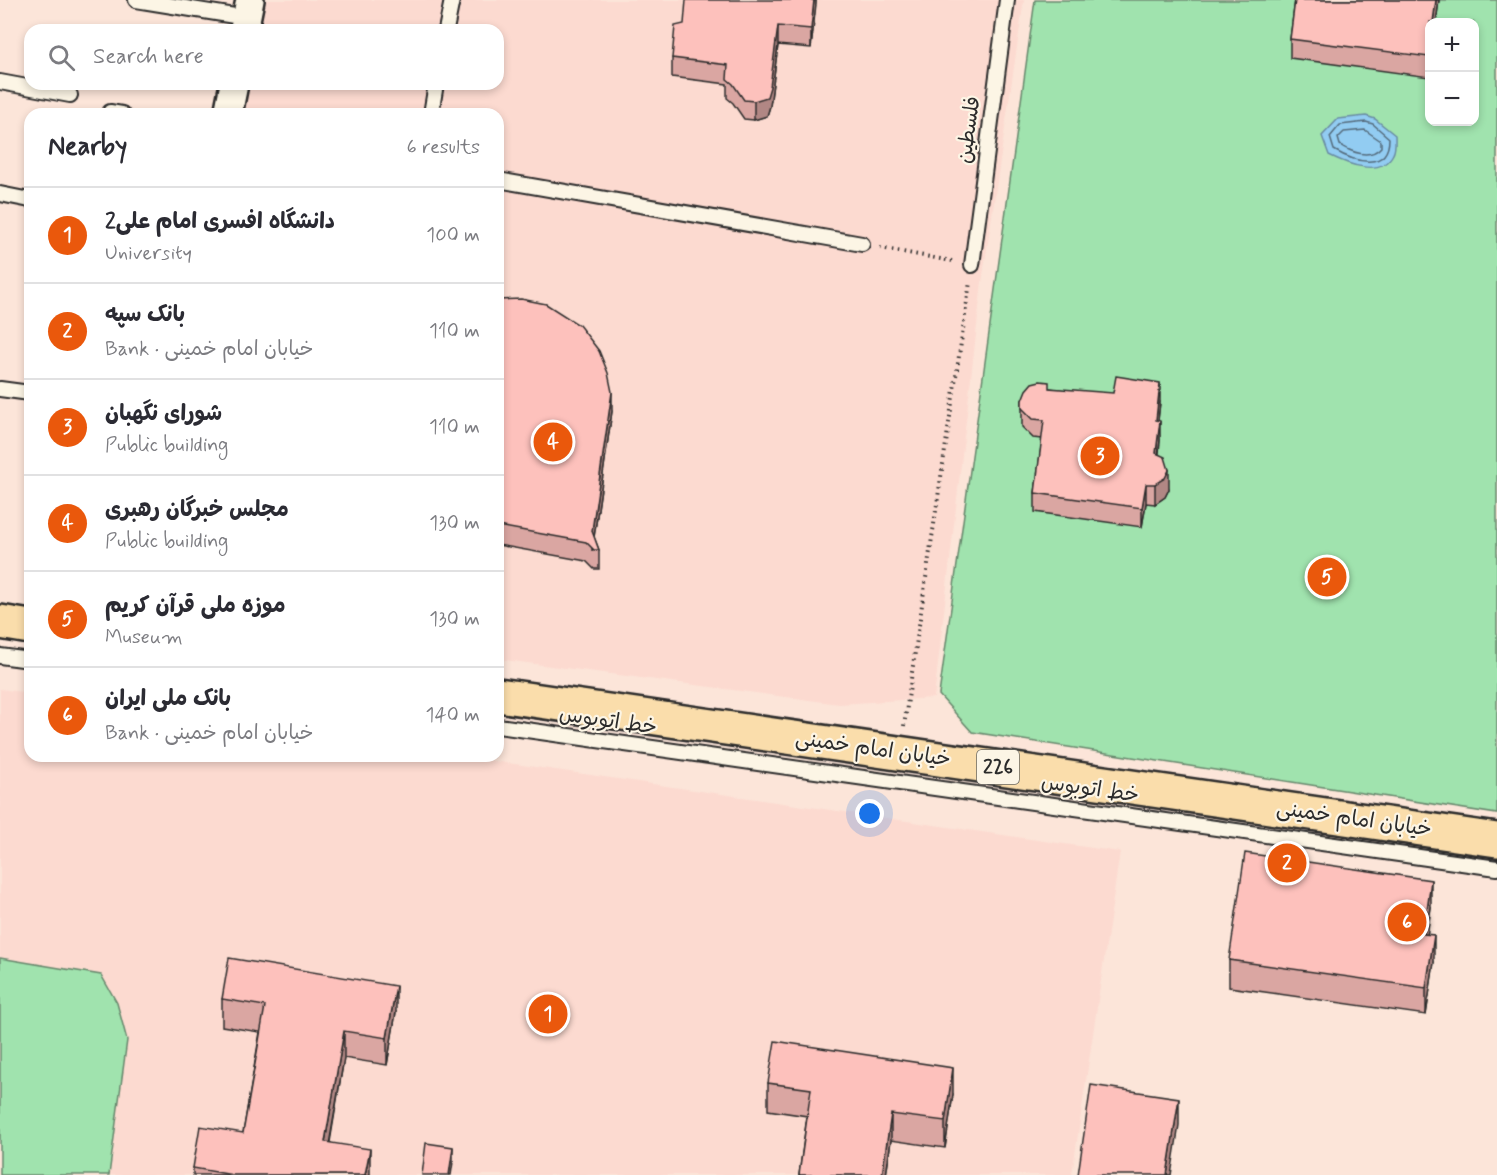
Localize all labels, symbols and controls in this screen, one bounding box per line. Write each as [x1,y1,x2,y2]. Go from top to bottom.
map controls [1425,18,1479,126]
button: + [1425,18,1479,72]
search box [24,24,504,90]
icon: search [45,41,78,74]
text: Search here [93,43,204,71]
button: − [1425,72,1479,126]
street label: فلسطین [950,95,988,165]
text: Nearby [48,130,127,164]
text: 6 results [407,134,480,161]
text: دانشگاه افسری امام علی2 [105,208,335,236]
text: 1 [63,222,72,249]
text: 100 m [426,222,480,249]
text: University [105,240,192,267]
text: بانک سپه [105,301,185,329]
text: 2 [63,318,72,345]
text: 110 m [429,318,480,345]
text: Bank · خیابان امام خمینی [105,336,314,363]
text: شورای نگهبان [105,400,222,428]
text: 3 [63,414,72,441]
text: 110 m [429,414,480,441]
pin: 4 [534,420,572,464]
text: Public building [105,432,228,459]
pin: 3 [1080,434,1120,478]
text: مجلس خبرگان رهبری [105,496,289,524]
text: 4 [62,510,73,537]
text: 130 m [429,510,480,537]
text: Public building [105,528,228,555]
pin: 5 [1308,554,1346,600]
text: موزه ملی قرآن کریم [105,592,286,620]
text: 5 [62,606,74,633]
text: 130 m [429,606,480,633]
text: Museum [105,624,183,651]
text: بانک ملی ایران [105,685,231,713]
street label: خط اتوبوس [557,700,659,742]
text: 6 [62,702,73,729]
text: 140 m [426,702,480,729]
text: Bank · خیابان امام خمینی [105,720,314,747]
street label: خیابان امام خمینی [793,724,952,775]
road number: 226 [977,750,1019,784]
street label: خط اتوبوس [1039,768,1141,810]
street label: خیابان امام خمینی [1274,794,1433,845]
your location [855,799,884,828]
pin: 2 [1268,840,1306,886]
pin: 6 [1388,900,1426,944]
pin: 1 [528,992,568,1036]

